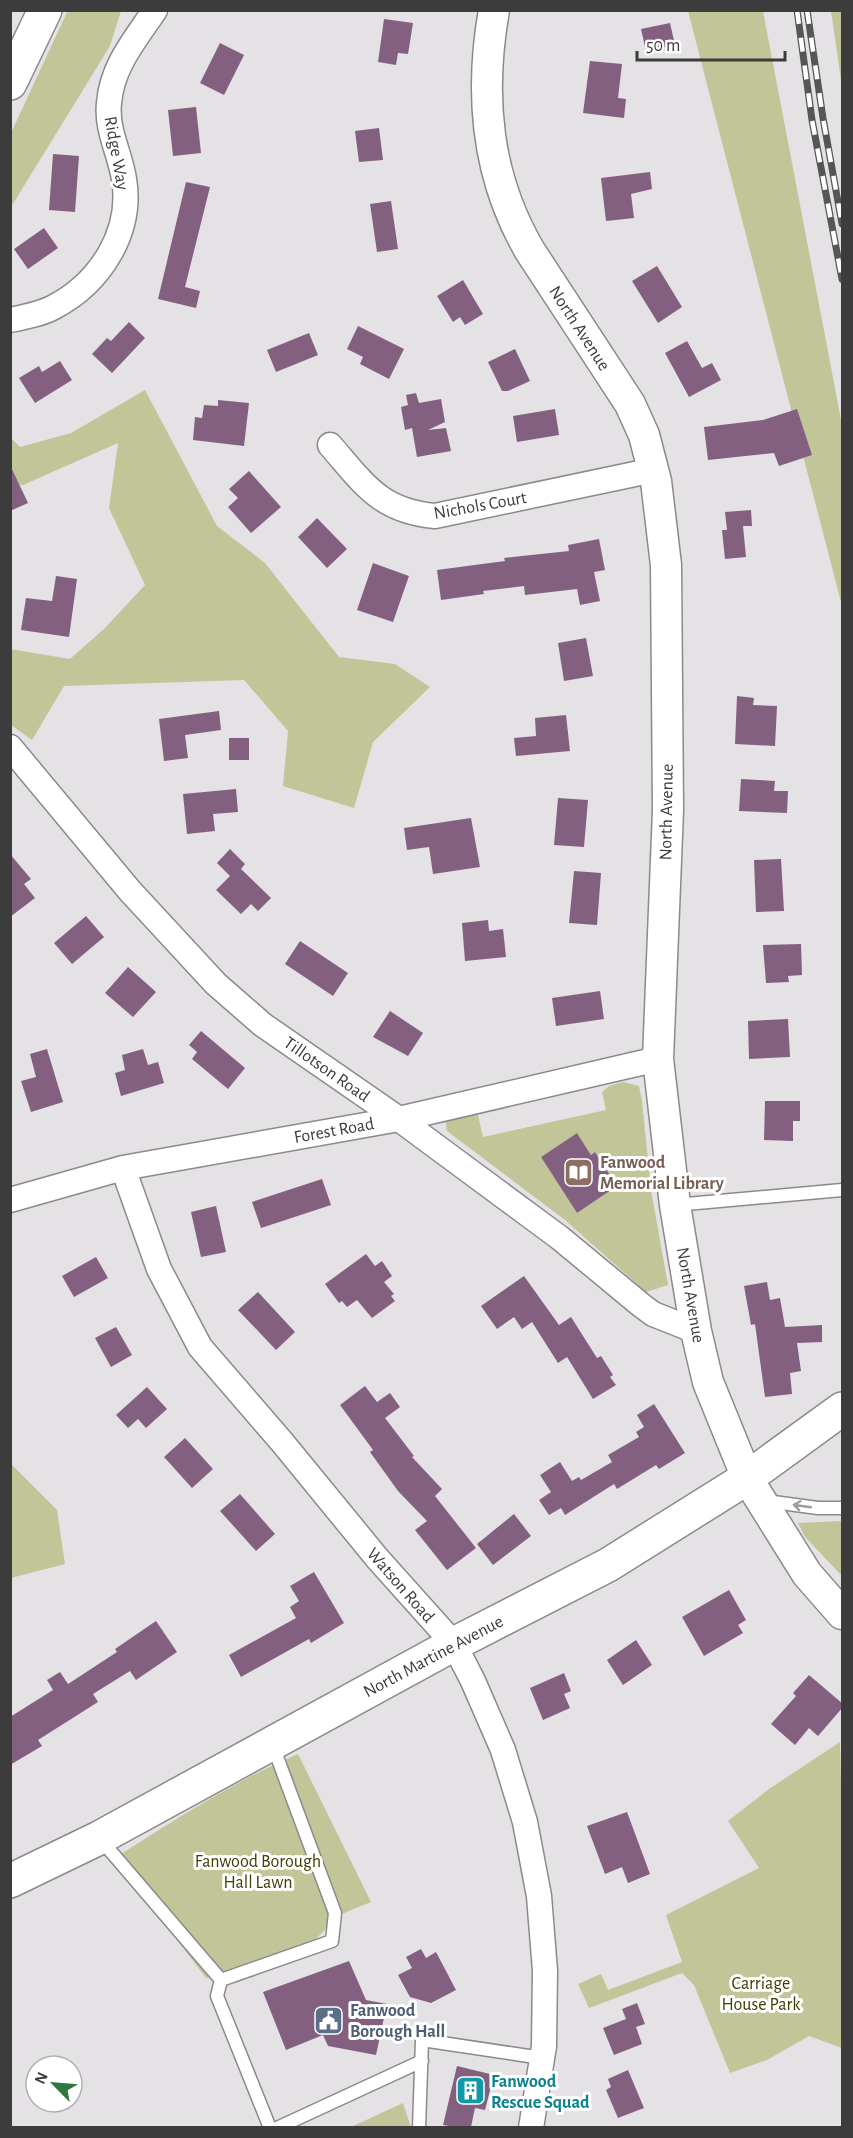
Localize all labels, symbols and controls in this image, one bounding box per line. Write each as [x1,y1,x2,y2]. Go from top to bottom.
scale bar [637,24,786,62]
text: 50 m [646,37,680,55]
street label: Ridge Way [101,115,131,192]
street label: North Avenue [545,283,613,374]
street label: Nichols Court [432,489,528,523]
street label: North Avenue [657,763,677,861]
street label: Tillotson Road [280,1034,373,1106]
street label: Forest Road [293,1115,376,1147]
place label: Fanwood Memorial Library [600,1154,725,1193]
library icon: Fanwood Memorial Library [563,1156,595,1188]
street label: North Avenue [673,1246,707,1344]
one-way arrow [792,1501,812,1512]
street label: Watson Road [363,1545,437,1626]
street label: North Martine Avenue [361,1612,506,1701]
park label: Fanwood Borough Hall Lawn [195,1853,321,1892]
park label: Carriage House Park [722,1975,801,2014]
place label: Fanwood Borough Hall [350,2002,445,2041]
public building icon: Fanwood Borough Hall [313,2004,345,2036]
north arrow [24,2054,84,2114]
text: N [32,2070,51,2087]
place label: Fanwood Rescue Squad [491,2073,590,2112]
building icon: Fanwood Rescue Squad [454,2075,486,2107]

